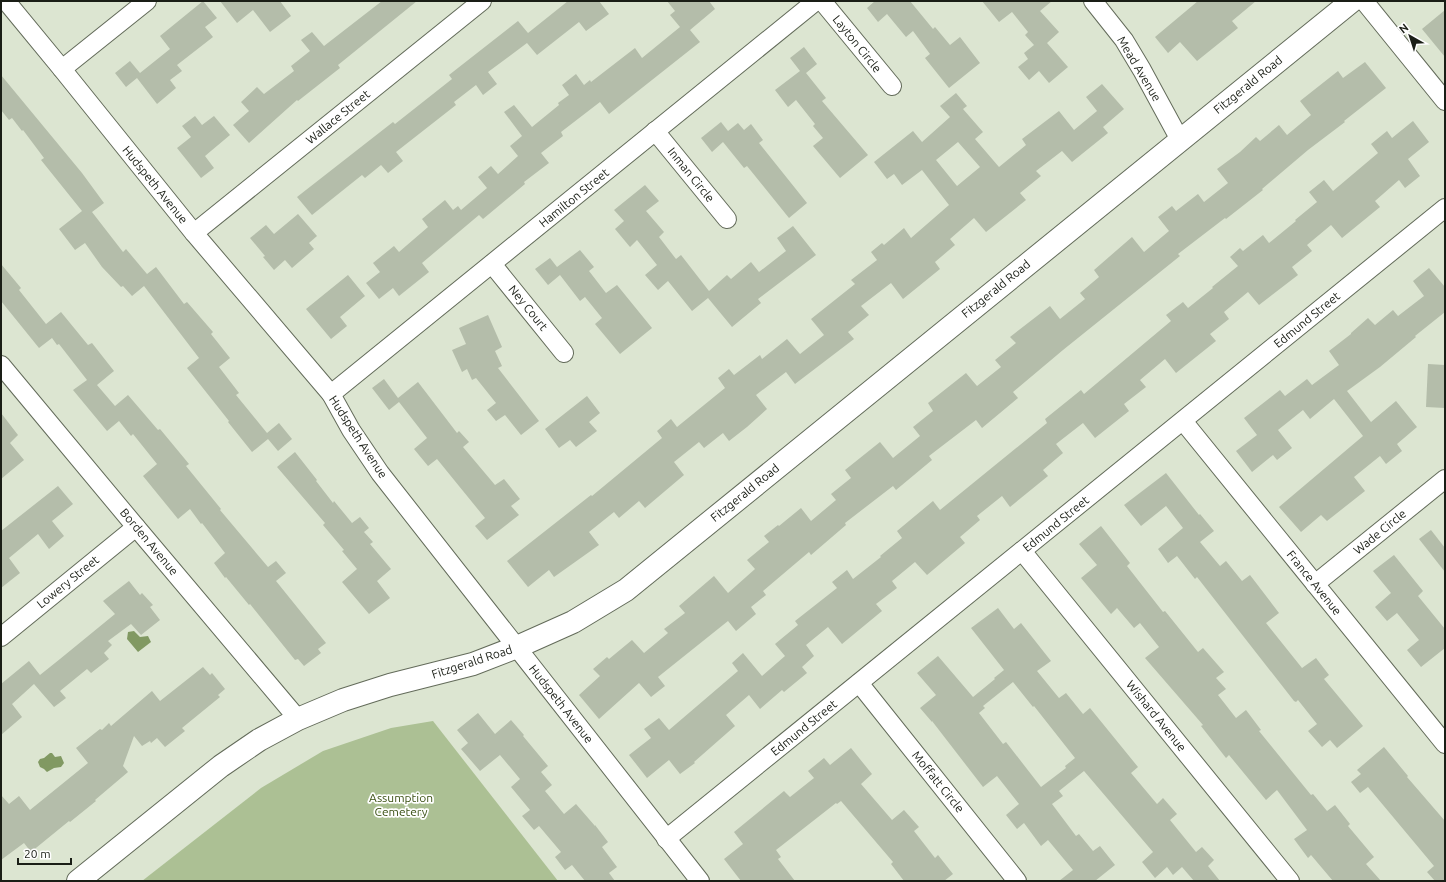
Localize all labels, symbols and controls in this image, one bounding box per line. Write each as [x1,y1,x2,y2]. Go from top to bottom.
street label: Layton Circle [830,13,884,75]
north arrow [1390,16,1430,56]
text: N [1397,21,1411,35]
street label: Mead Avenue [1115,34,1164,104]
street label: Fitzgerald Road [1211,53,1284,116]
street label: Wallace Street [303,87,372,146]
street label: Hudspeth Avenue [120,143,191,226]
street label: Inman Circle [666,145,717,205]
street label: Hamilton Street [536,165,611,230]
street label: Fitzgerald Road [959,257,1032,320]
street label: Ney Court [506,283,551,333]
street label: Edmund Street [1271,289,1342,350]
street label: Hudspeth Avenue [327,393,390,480]
street label: Fitzgerald Road [708,461,781,524]
street label: Edmund Street [1020,493,1091,554]
street label: Borden Avenue [118,506,181,578]
street label: Wade Circle [1351,507,1408,557]
street label: France Avenue [1284,548,1344,617]
street label: Lowery Street [34,553,101,611]
street label: Fitzgerald Road [430,642,514,681]
street label: Hudspeth Avenue [527,662,596,745]
street label: Wishard Avenue [1124,678,1189,754]
street label: Edmund Street [768,697,839,758]
street label: Moffatt Circle [910,748,967,815]
park label: Assumption Cemetery [369,791,433,818]
scale bar [18,840,71,866]
text: 20 m [24,847,51,860]

